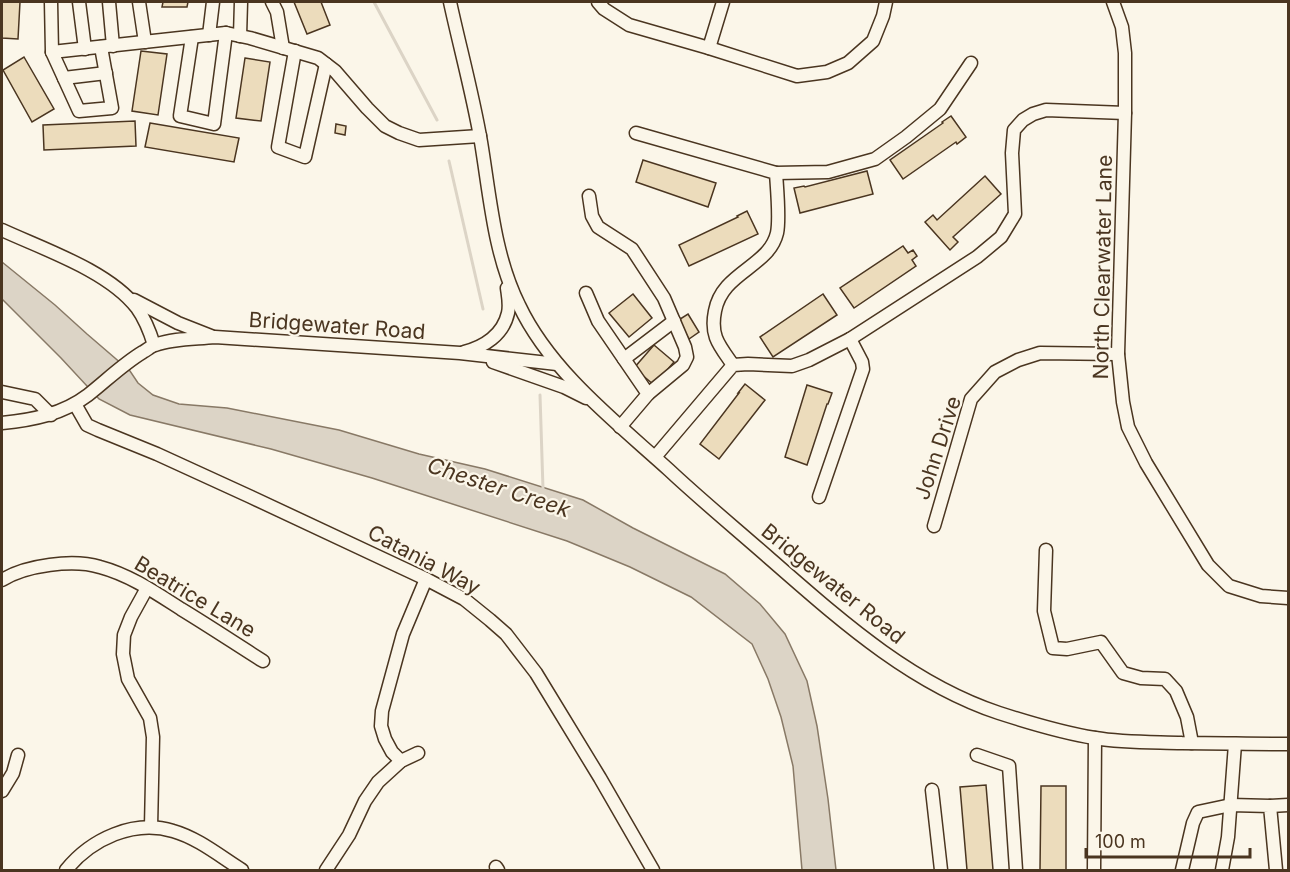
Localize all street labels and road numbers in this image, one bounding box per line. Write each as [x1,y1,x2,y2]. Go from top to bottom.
street label: North Clearwater Lane [1088,154,1117,379]
street label: Bridgewater Road [248,307,426,344]
street label: John Drive [909,393,966,503]
street label: Bridgewater Road [757,518,910,649]
street label: Catania Way [364,519,485,600]
street label: Beatrice Lane [130,551,260,642]

